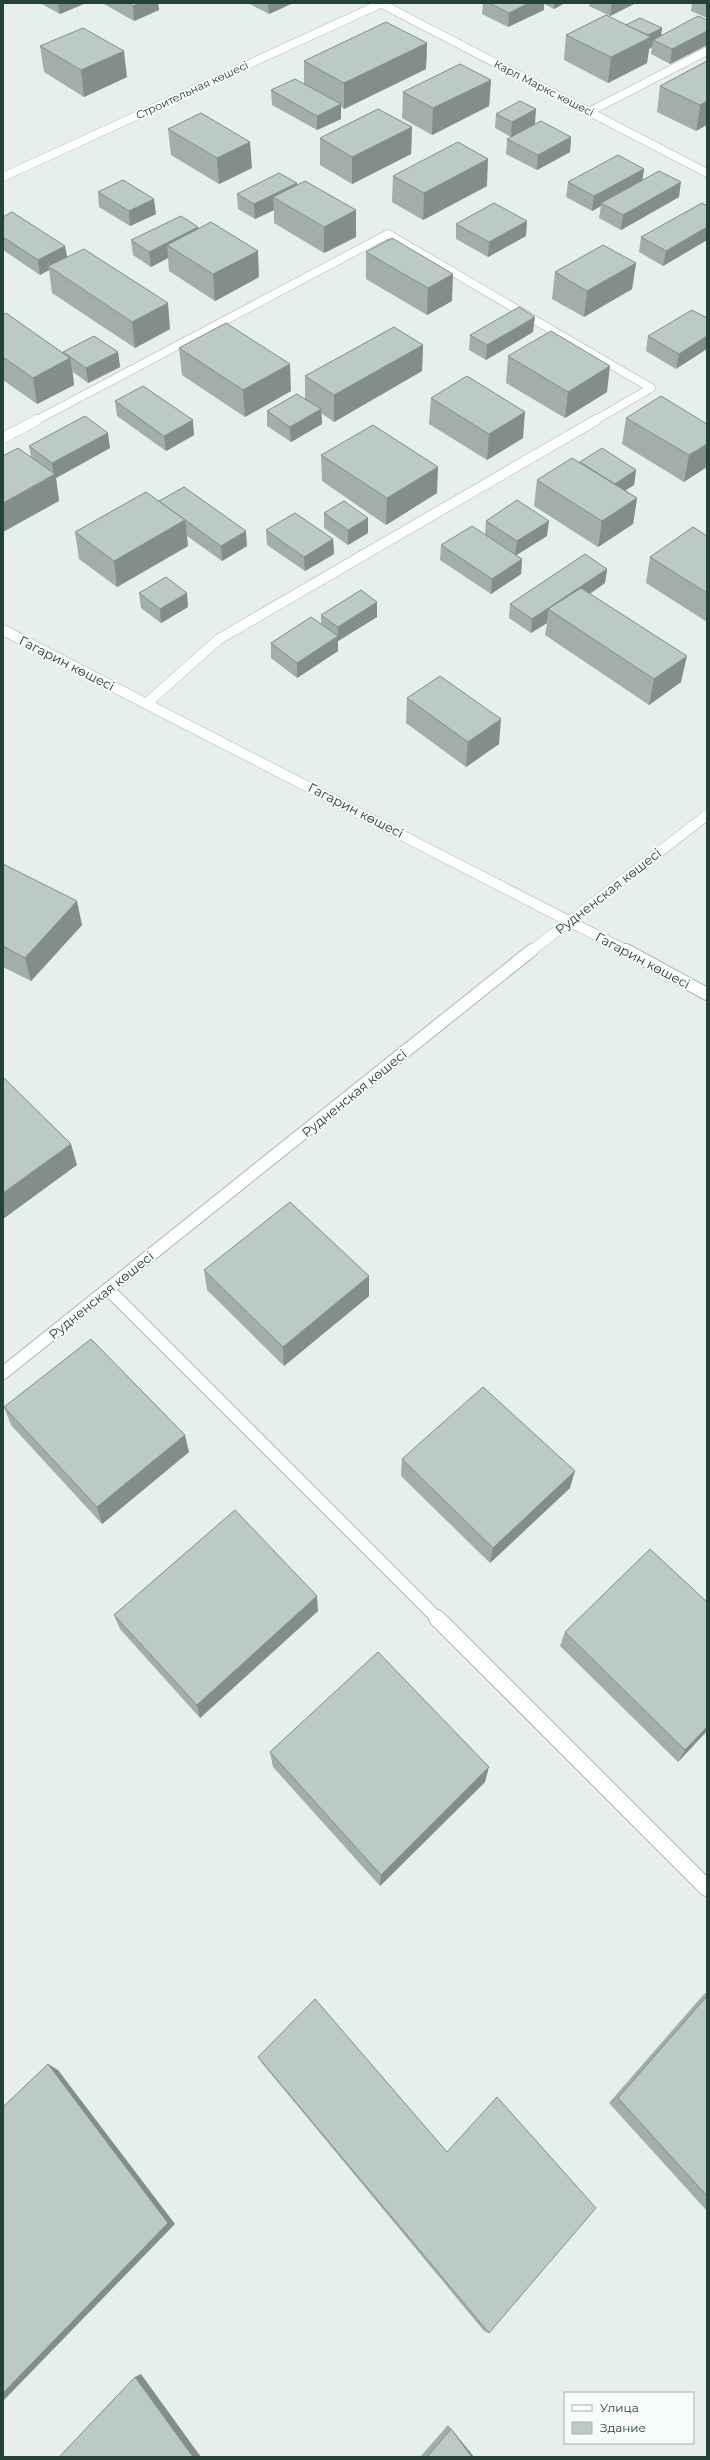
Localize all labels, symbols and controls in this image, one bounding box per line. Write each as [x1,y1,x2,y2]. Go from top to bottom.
street label: Карл Маркс көшесі [492,57,596,119]
street label: Строительная көшесі [133,58,251,122]
street label: Гагарин көшесі [17,632,117,694]
street label: Гагарин көшесі [306,779,406,841]
street label: Рудненская көшесі [552,845,664,937]
street label: Гагарин көшесі [593,928,693,992]
street label: Рудненская көшесі [298,1046,410,1140]
street label: Рудненская көшесі [45,1248,157,1342]
legend [564,2392,694,2444]
text: Улица [600,2400,639,2415]
text: Здание [600,2420,646,2435]

